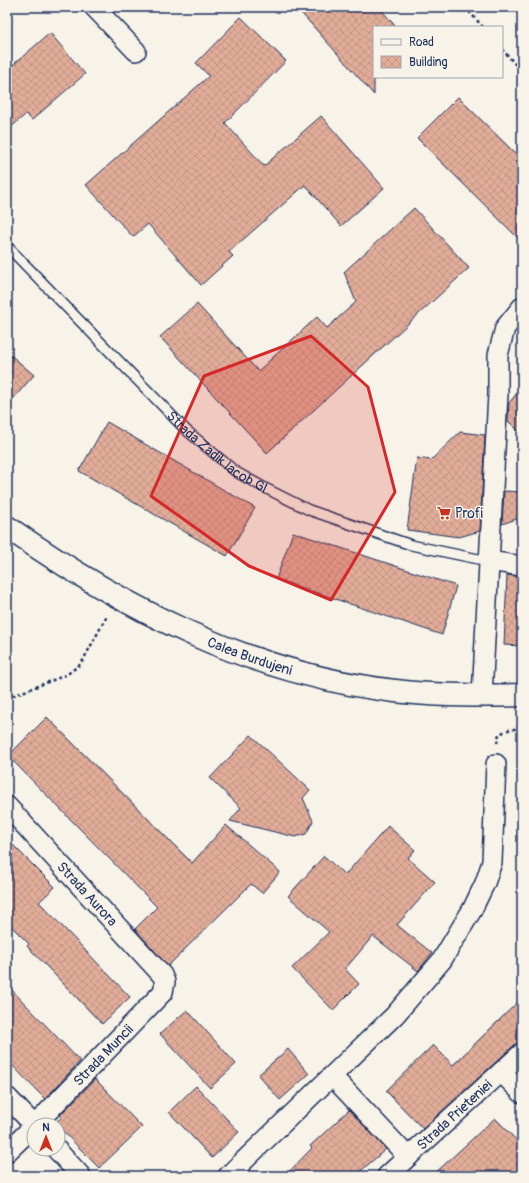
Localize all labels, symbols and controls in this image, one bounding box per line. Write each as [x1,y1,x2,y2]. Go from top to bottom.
legend [373,26,503,78]
text: Road [409,35,434,50]
text: Building [409,55,448,70]
street label: Strada Zadik Iacob Gl [163,408,270,497]
supermarket icon: Profi [436,505,452,521]
place label: Profi [455,505,483,522]
street label: Calea Burdujeni [205,633,295,679]
street label: Strada Aurora [53,858,121,930]
street label: Strada Muncii [70,1021,137,1090]
street label: Strada Prieteniei [413,1076,496,1154]
north arrow [26,1117,66,1157]
text: N [42,1121,50,1134]

